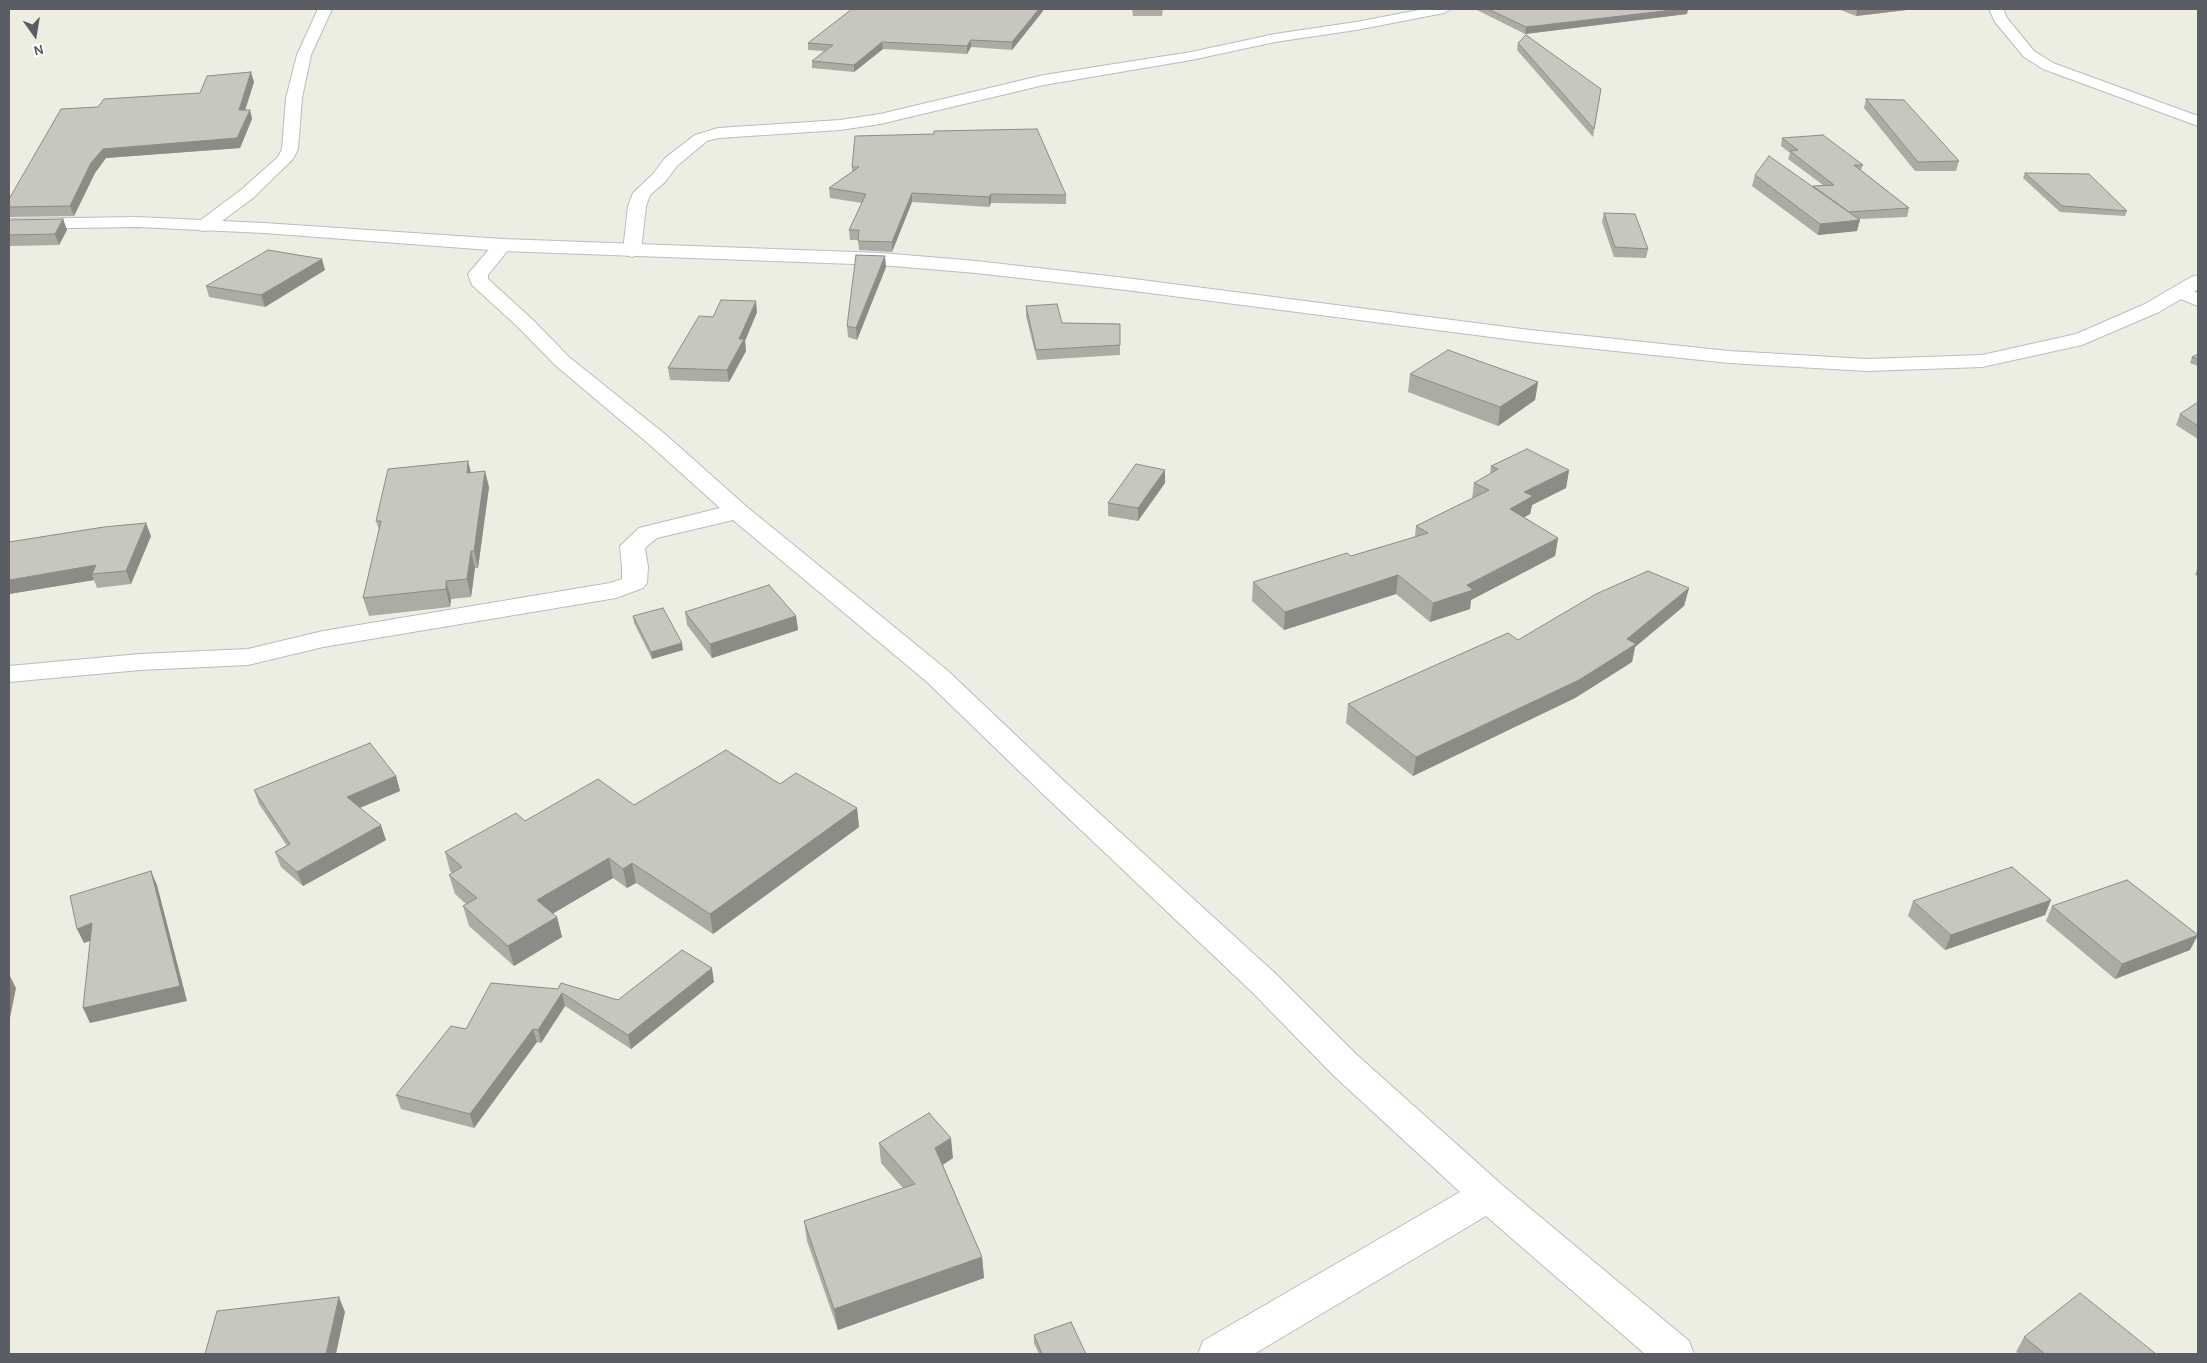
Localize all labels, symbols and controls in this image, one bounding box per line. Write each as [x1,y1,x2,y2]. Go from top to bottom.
north arrow [10,10,60,60]
text: N [32,41,45,60]

